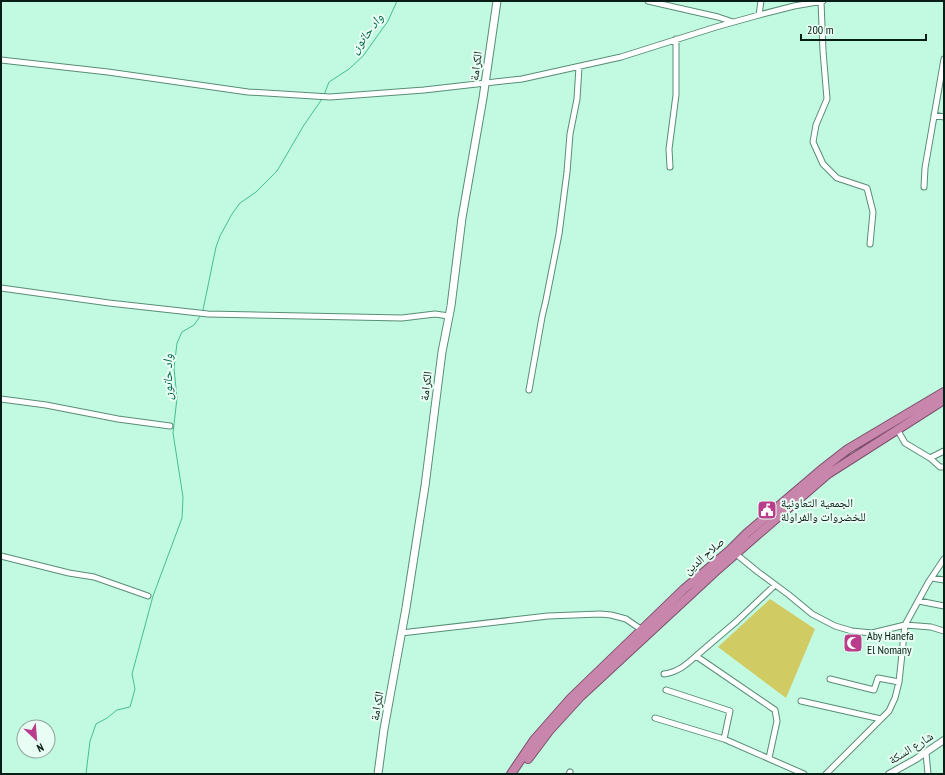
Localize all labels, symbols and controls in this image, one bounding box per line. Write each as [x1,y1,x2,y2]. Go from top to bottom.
water label: واد حانون [346,10,387,57]
scale bar [801,16,926,42]
text: 200 m [807,22,834,37]
street label: الكرامة [466,50,485,82]
water label: واد حانون [159,354,176,400]
street label: الكرامة [416,370,435,402]
place label: الجمعية التعاونية للخضروات والفراولة [781,495,866,524]
public building icon: الجمعية التعاونية للخضروات والفراولة [756,499,778,521]
street label: صلاح الدين [680,534,727,578]
place label: Aby Hanefa El Nomany [867,628,914,657]
mosque icon: Aby Hanefa El Nomany [842,632,864,654]
street label: الكرامة [367,690,386,722]
north arrow [16,719,56,759]
street label: شارع السكة [886,728,936,768]
text: N [35,740,46,756]

